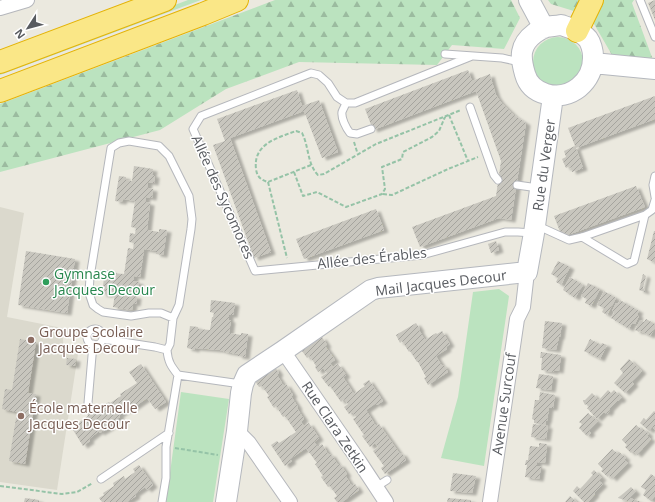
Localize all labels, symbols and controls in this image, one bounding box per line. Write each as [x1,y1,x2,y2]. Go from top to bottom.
north arrow [8,8,48,48]
text: N [11,26,28,42]
street label: Rue du Verger [528,117,559,212]
street label: Allée des Sycomores [188,132,259,262]
street label: Allée des Érables [316,242,428,273]
place label: Gymnase Jacques Decour [52,264,155,299]
street label: Mail Jacques Decour [374,265,508,300]
marker: Gymnase Jacques Decour [41,277,51,287]
place label: Groupe Scolaire Jacques Decour [37,322,143,357]
marker: Groupe Scolaire Jacques Decour [26,335,36,345]
street label: Avenue Surcouf [487,350,520,456]
street label: Rue Clara Zetkin [298,377,373,476]
place label: École maternelle Jacques Decour [27,398,138,433]
marker: École maternelle Jacques Decour [16,411,26,421]

